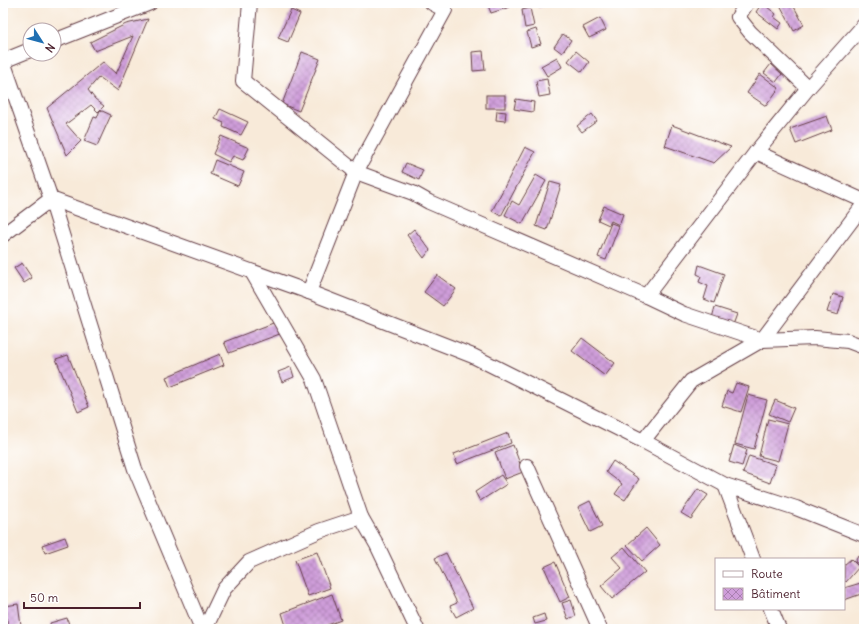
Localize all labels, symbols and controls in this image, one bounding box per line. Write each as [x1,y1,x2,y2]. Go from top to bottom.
north arrow [22,22,62,62]
text: N [42,41,58,55]
legend [715,558,845,610]
text: Route [751,566,783,581]
scale bar [24,584,140,610]
text: Bâtiment [751,586,800,601]
text: 50 m [30,590,59,605]

